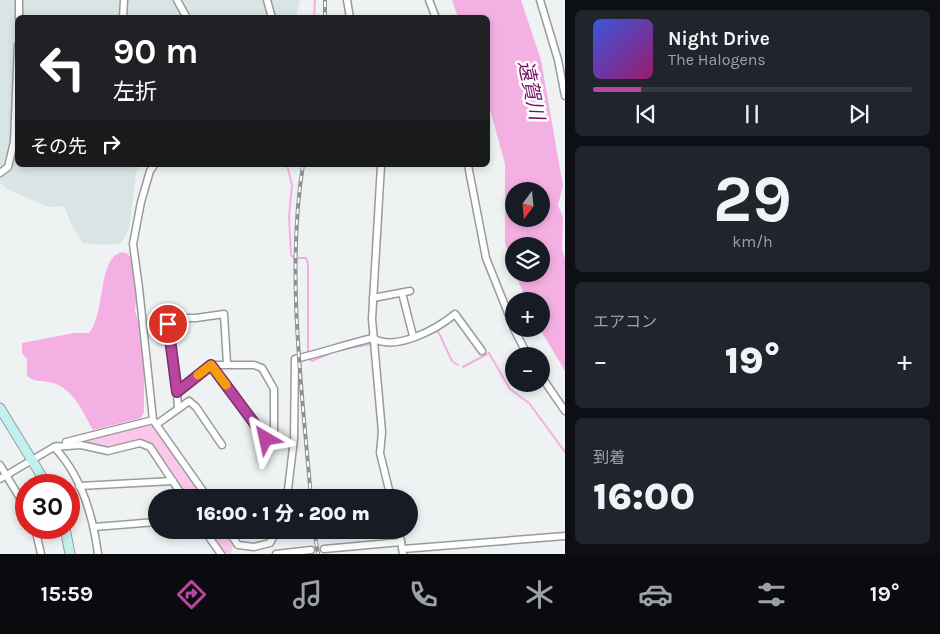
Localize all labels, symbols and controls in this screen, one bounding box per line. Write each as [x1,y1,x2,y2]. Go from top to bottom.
text: Night Drive [668,28,770,50]
text: 90 m [113,31,199,72]
icon: left [30,35,95,100]
text: The Halogens [668,50,766,69]
water label: 遠賀川 [514,58,549,124]
text: 左折 [113,79,157,105]
icon: previous [632,100,660,128]
icon: pause [738,100,766,128]
icon: next [845,100,873,128]
icon: right [97,130,125,158]
text: その先 [30,136,87,158]
text: 29 [713,161,792,237]
north arrow [505,182,550,228]
map controls [505,182,550,392]
text: km/h [732,232,773,251]
button: layers [505,237,550,282]
button: + [505,292,550,337]
pin [147,303,189,345]
icon: arrive [154,310,182,338]
text: エアコン [593,312,657,331]
text: 19° [725,338,780,383]
text: − [593,344,608,377]
text: + [897,344,912,377]
button: − [505,347,550,392]
position arrow [239,412,291,464]
text: 到着 [593,448,625,467]
speed limit sign: 30 [15,474,80,539]
text: 16:00 [593,474,695,519]
text: 16:00 · 1 分 · 200 m [196,503,370,525]
icon: directions [174,577,209,612]
icon: music [290,577,325,612]
icon: phone [406,577,441,612]
icon: climate [522,577,557,612]
icon: car [638,577,673,612]
icon: filters [754,577,789,612]
text: 15:59 [40,581,93,607]
text: 19° [870,581,900,607]

